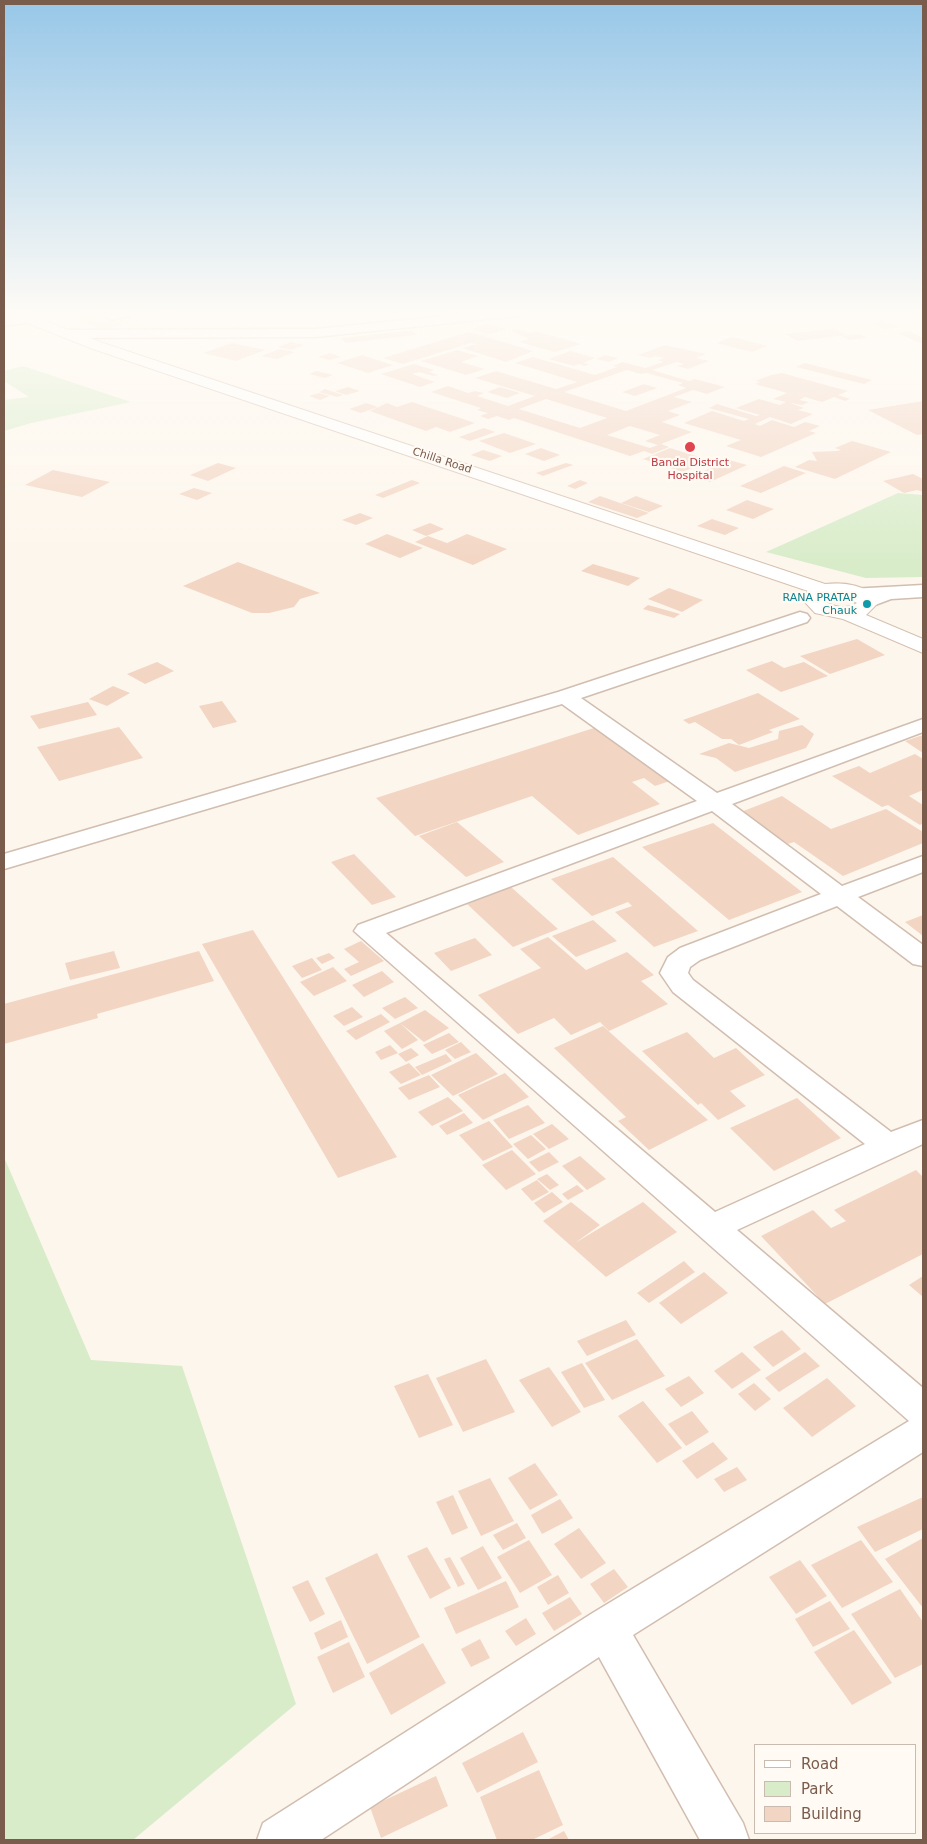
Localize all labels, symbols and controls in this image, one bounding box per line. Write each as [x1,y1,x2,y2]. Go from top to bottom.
marker: Banda District Hospital [683,440,697,454]
street label: Chilla Road [411,445,473,477]
place label: Banda District Hospital [651,456,729,482]
place label: RANA PRATAP Chauk [783,591,857,617]
marker: RANA PRATAP Chauk [861,598,873,610]
legend [754,1744,917,1834]
text: Road [801,1755,839,1773]
text: Park [801,1780,833,1798]
text: Building [801,1805,862,1823]

